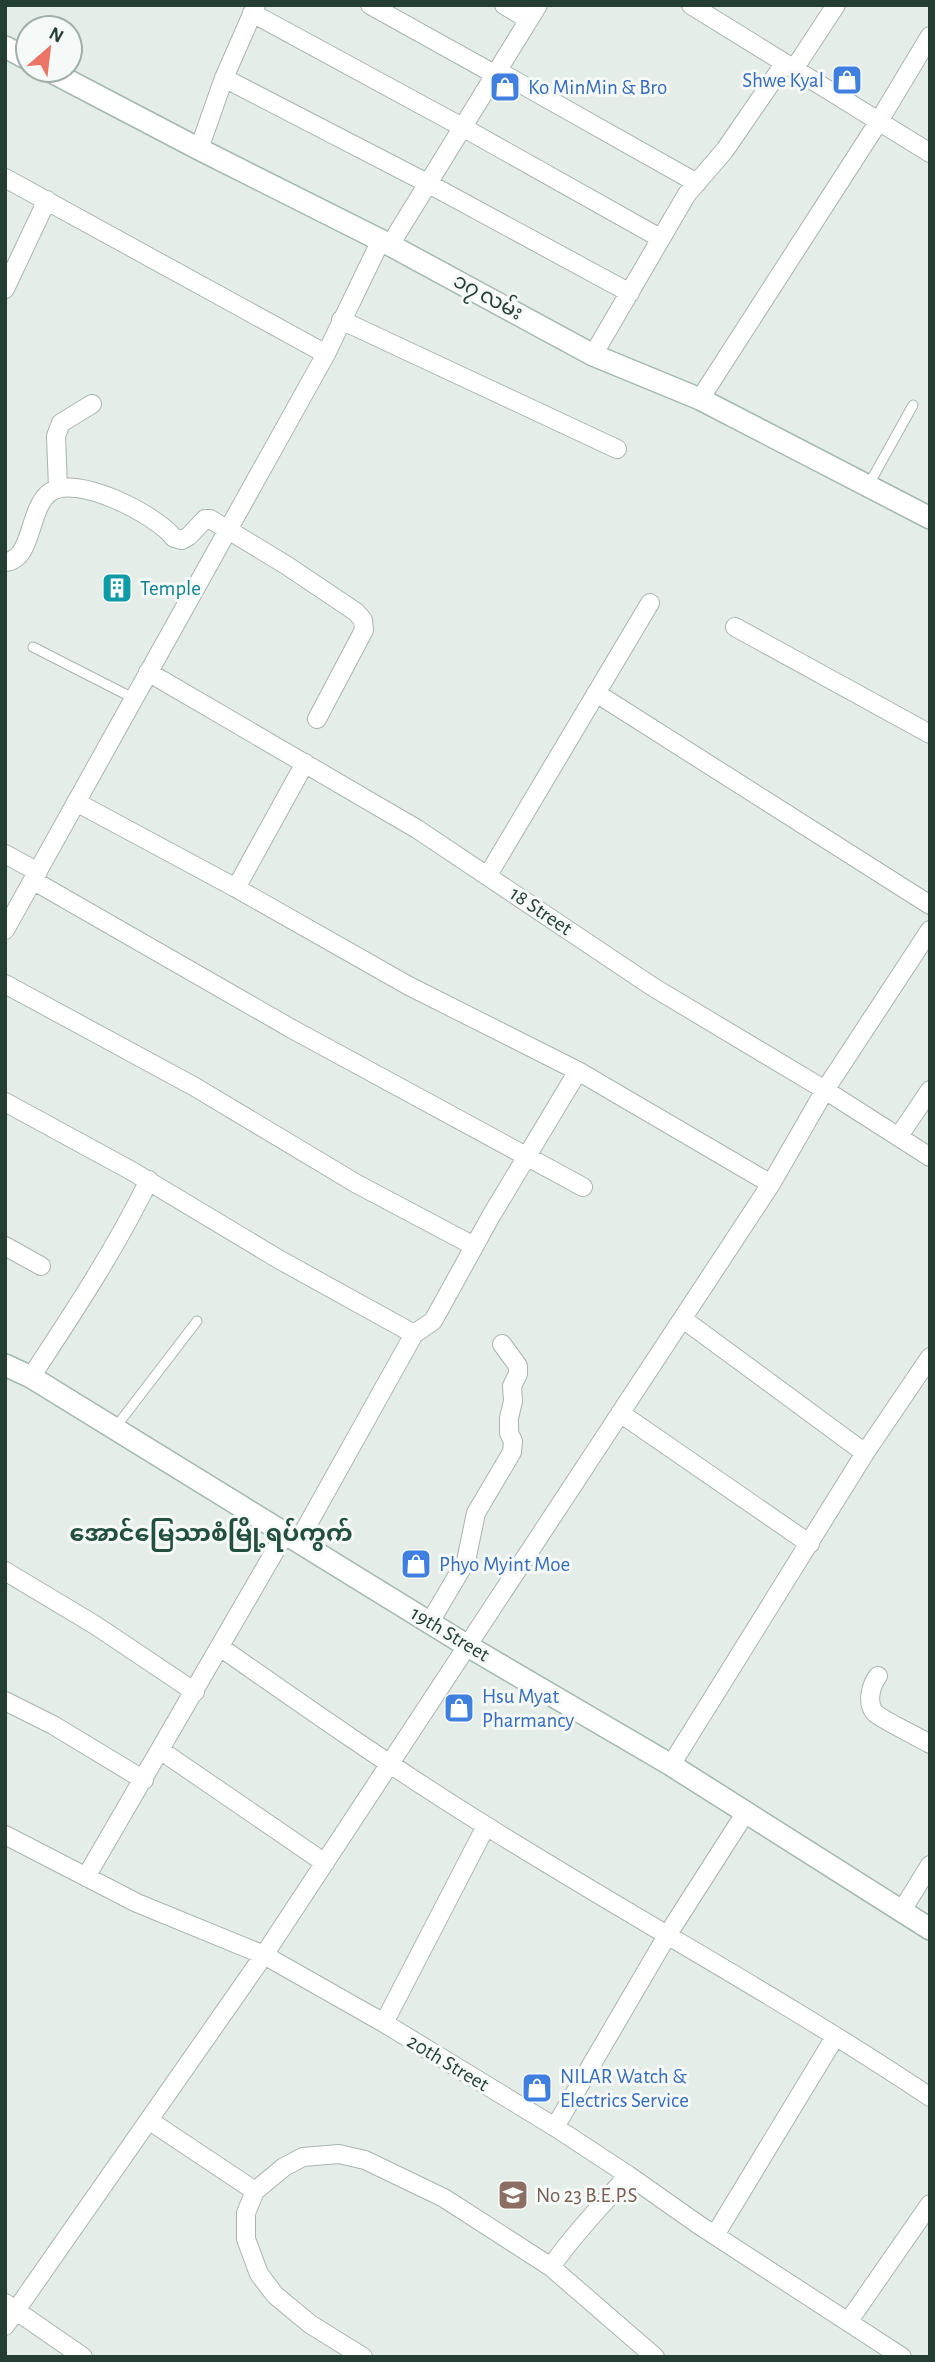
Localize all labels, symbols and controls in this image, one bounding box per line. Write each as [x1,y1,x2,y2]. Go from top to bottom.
north arrow [14,14,84,84]
text: N [46,24,67,47]
shop icon: Shwe Kyal [830,63,864,97]
shop icon: Ko MinMin & Bro [488,70,522,104]
place label: Shwe Kyal [742,70,824,91]
place label: Ko MinMin & Bro [528,77,667,98]
street label: ၁၇ လမ်း [447,265,529,329]
building icon: Temple [100,571,134,605]
place label: Temple [140,578,201,599]
street label: 18 Street [506,883,576,939]
district label: အောင်မြေသာစံမြို့ရပ်ကွက် [69,1517,353,1552]
shop icon: Phyo Myint Moe [399,1547,433,1581]
place label: Phyo Myint Moe [439,1554,570,1575]
street label: 19th Street [407,1602,493,1666]
place label: Hsu Myat Pharmancy [482,1686,574,1731]
shop icon: Hsu Myat Pharmancy [442,1691,476,1725]
street label: 20th Street [404,2031,493,2096]
place label: NILAR Watch & Electrics Service [560,2066,689,2111]
shop icon: NILAR Watch & Electrics Service [520,2071,554,2105]
school or university icon: No 23 B.E.P.S [496,2178,530,2212]
place label: No 23 B.E.P.S [536,2185,637,2206]

